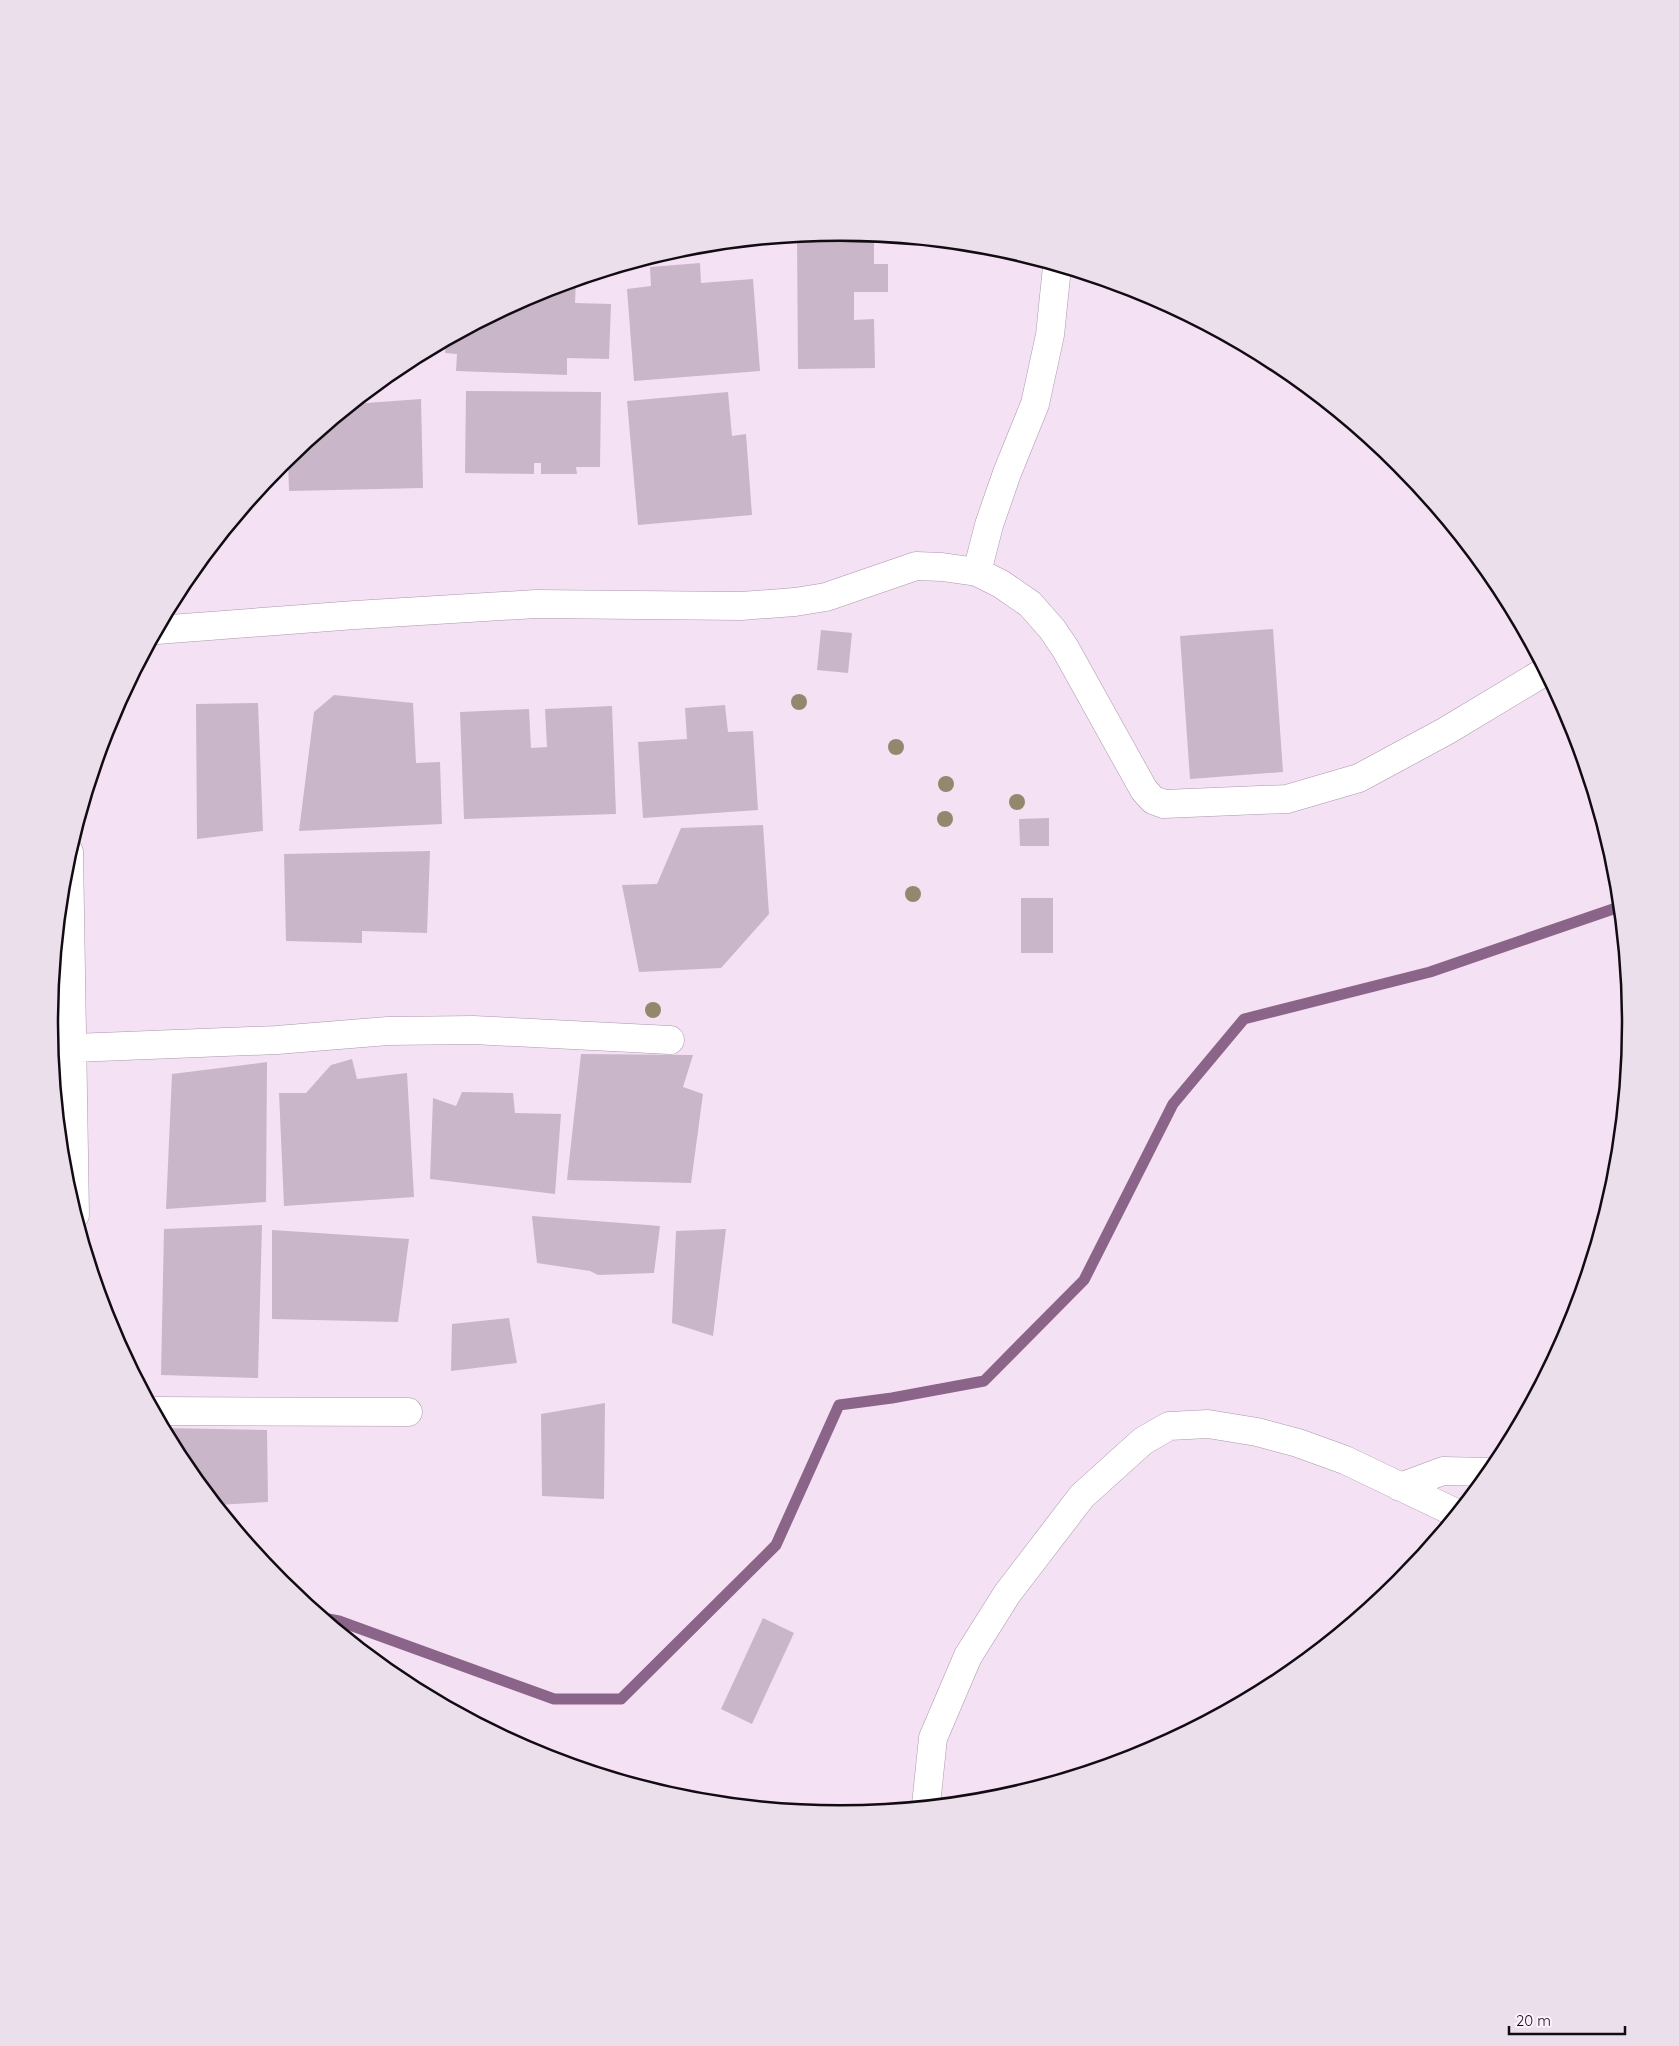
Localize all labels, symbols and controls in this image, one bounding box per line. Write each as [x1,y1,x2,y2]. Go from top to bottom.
scale bar [1509,2004,1625,2036]
text: 20 m [1516,2011,1551,2030]

